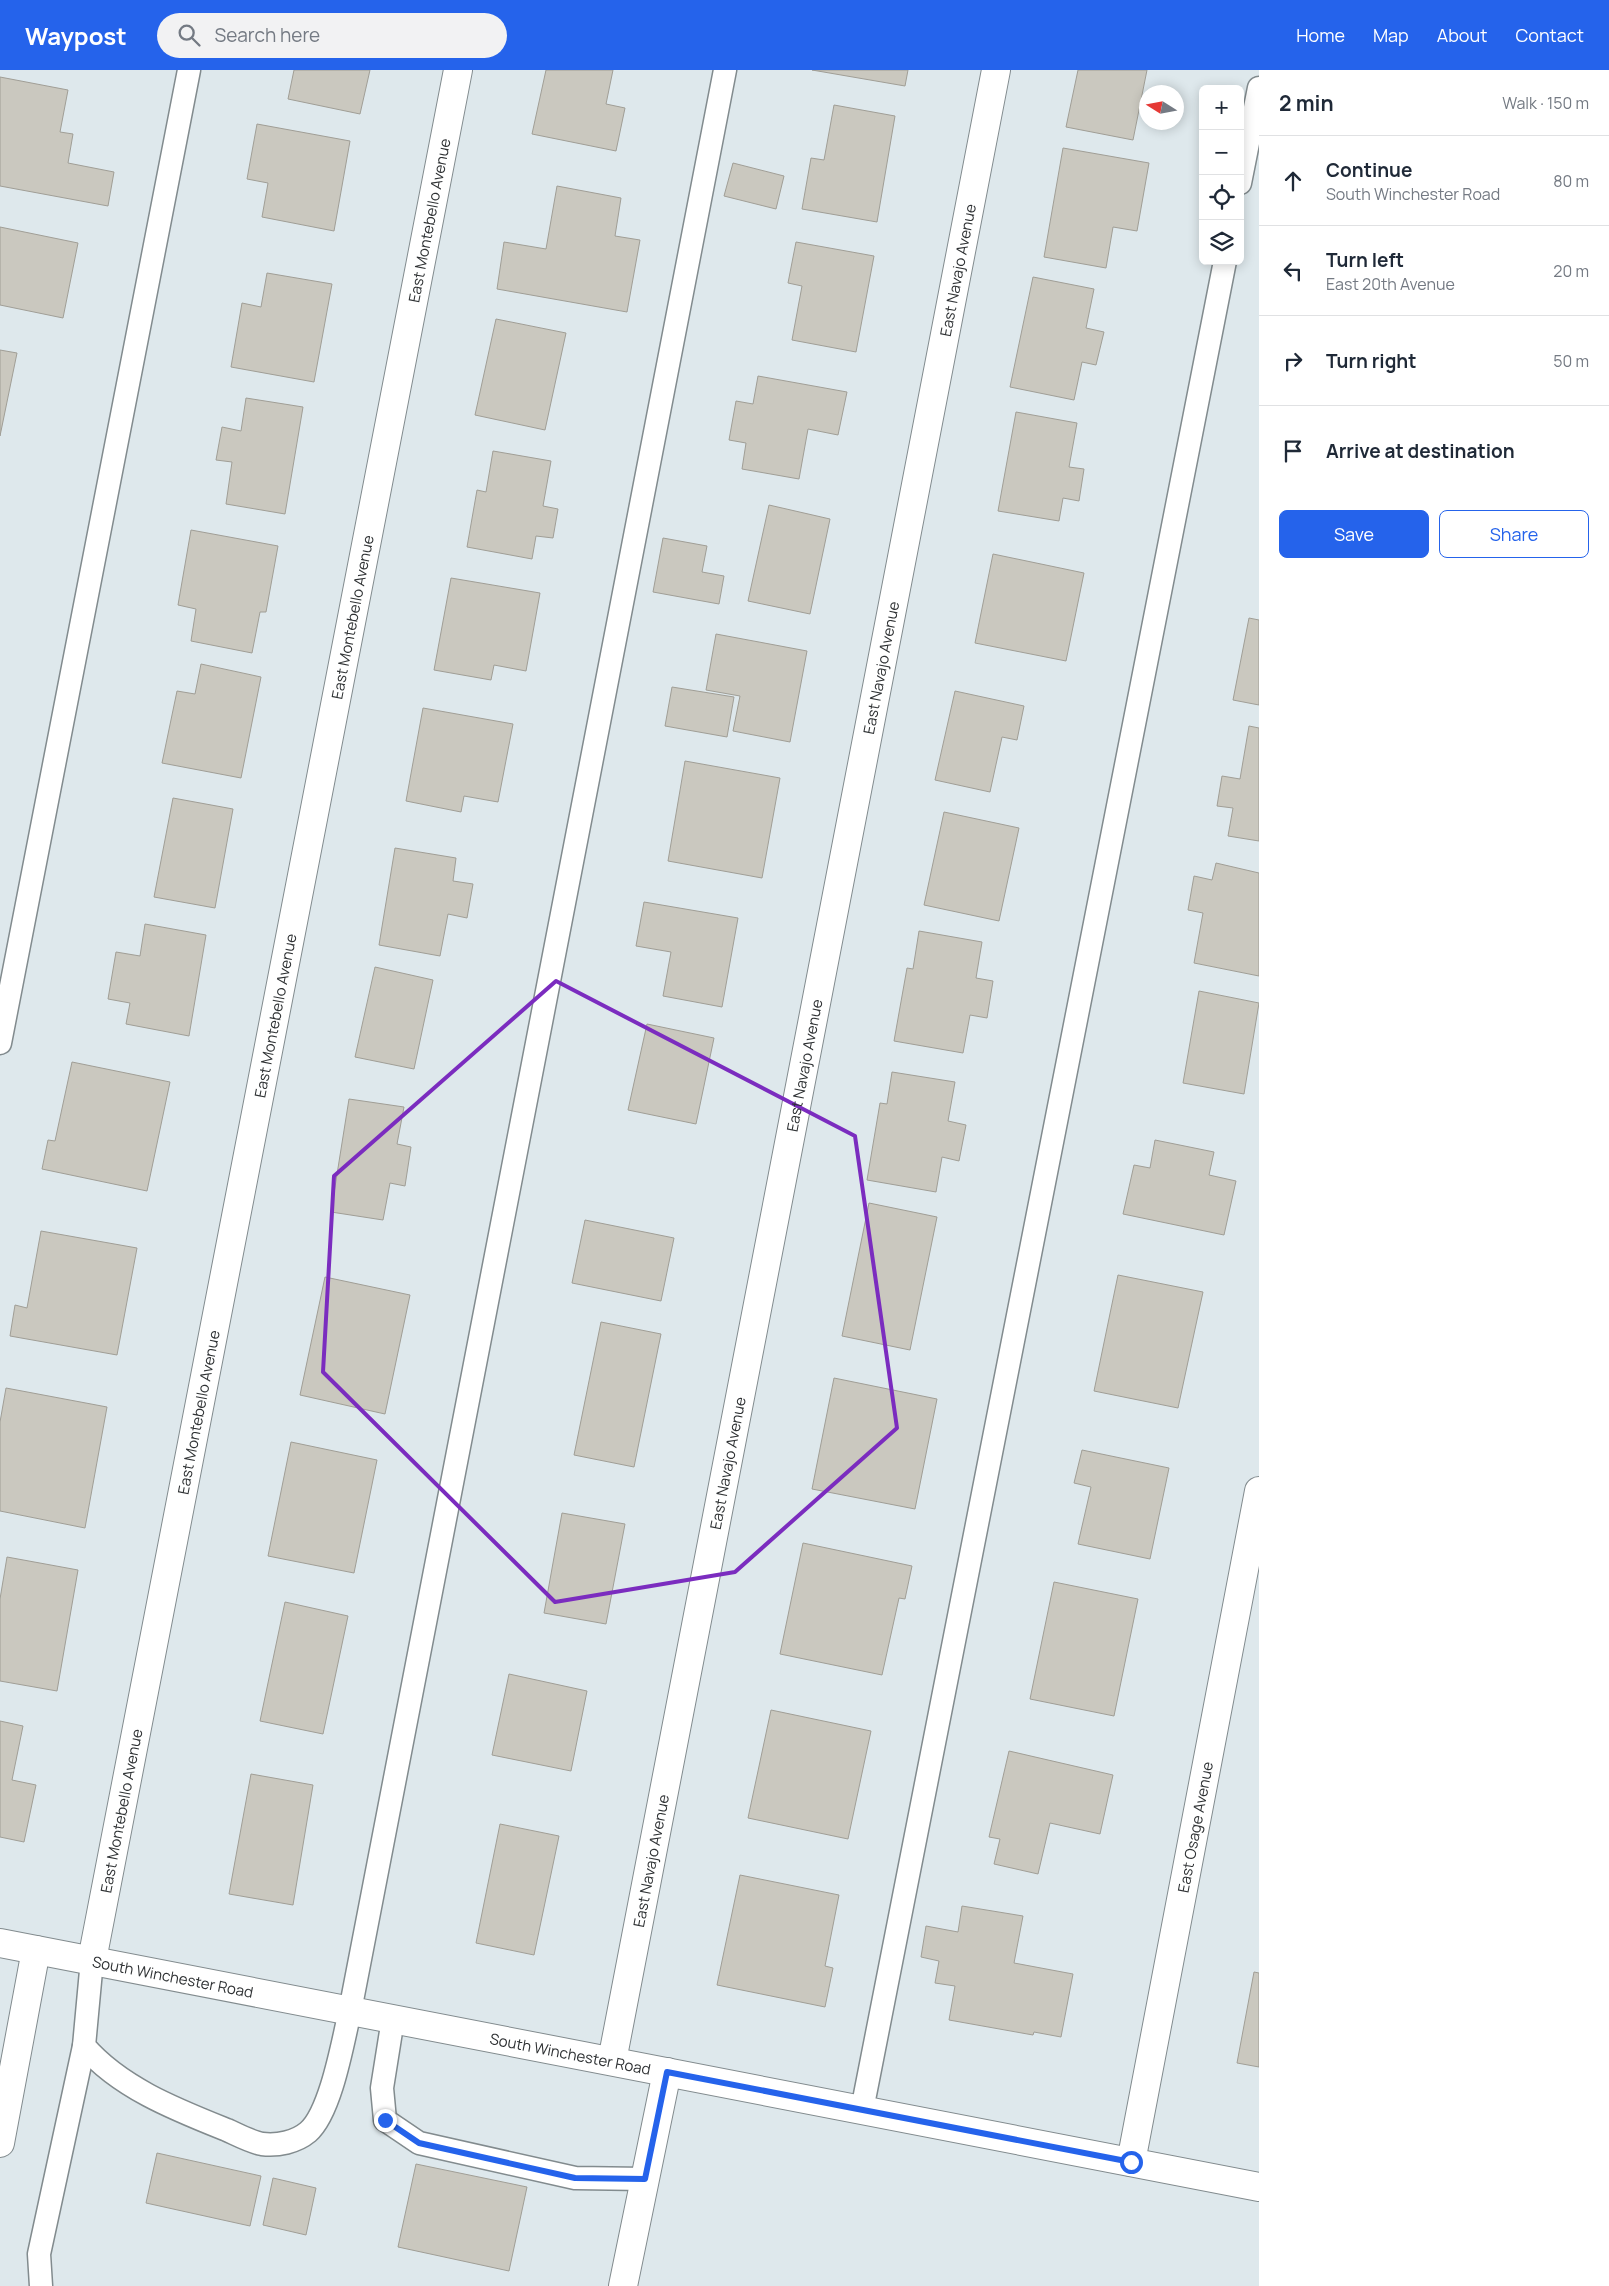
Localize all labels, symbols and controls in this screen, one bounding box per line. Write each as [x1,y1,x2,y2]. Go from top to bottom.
search box [157,13,507,58]
text: Waypost [25,19,127,52]
icon: search [175,21,203,49]
text: Search here [215,22,320,48]
text: Home [1296,23,1345,47]
text: Map [1373,23,1409,47]
text: About [1437,23,1487,47]
text: Contact [1515,23,1584,47]
north arrow [1139,85,1184,130]
map controls [1199,85,1244,265]
button: + [1199,85,1244,130]
text: 2 min [1279,89,1334,117]
text: Walk · 150 m [1502,92,1589,114]
button: − [1199,130,1244,175]
street label: East Montebello Avenue [403,136,455,304]
text: Continue [1326,157,1412,183]
icon: ahead [1279,167,1307,195]
text: 80 m [1553,170,1589,192]
button: locate [1199,175,1244,220]
text: South Winchester Road [1326,183,1500,205]
street label: East Navajo Avenue [934,202,981,338]
button: layers [1199,220,1244,265]
text: Turn left [1326,247,1404,273]
icon: left [1279,257,1307,285]
text: 20 m [1553,260,1589,282]
text: East 20th Avenue [1326,273,1455,295]
icon: right [1279,347,1307,375]
text: Turn right [1326,348,1416,374]
text: 50 m [1553,350,1589,372]
icon: arrive [1279,437,1307,465]
text: Arrive at destination [1326,438,1515,464]
button: Save [1279,510,1429,558]
button: Share [1439,510,1589,558]
street label: East Montebello Avenue [326,533,378,701]
street label: East Navajo Avenue [858,599,904,736]
street label: East Montebello Avenue [249,932,301,1099]
street label: East Navajo Avenue [781,997,827,1133]
street label: East Montebello Avenue [172,1328,224,1496]
street label: East Navajo Avenue [704,1395,750,1531]
street label: East Montebello Avenue [95,1727,147,1895]
street label: East Osage Avenue [1172,1760,1218,1894]
street label: East Navajo Avenue [628,1792,674,1929]
street label: South Winchester Road [91,1951,255,2002]
street label: South Winchester Road [488,2028,653,2079]
route end [374,2109,397,2132]
route start [1120,2151,1143,2174]

